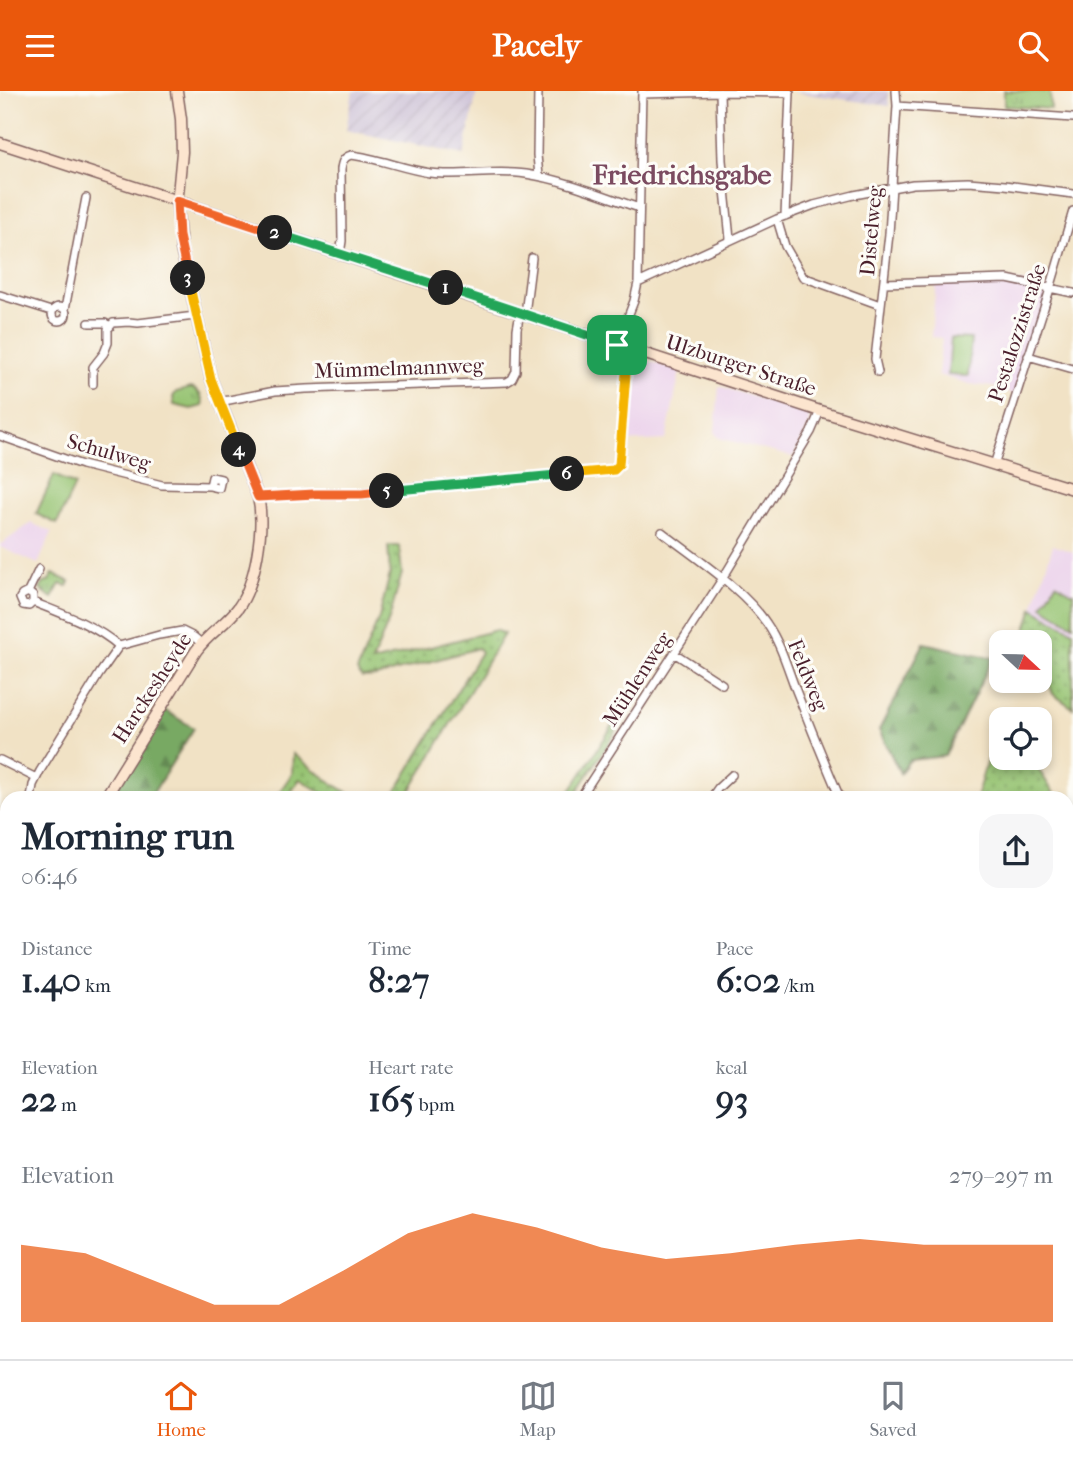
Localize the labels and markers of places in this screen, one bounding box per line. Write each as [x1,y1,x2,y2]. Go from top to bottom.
pin: 2 [258,215,292,251]
pin: 3 [170,261,206,295]
pin: 1 [428,271,464,305]
pin [587,315,647,375]
pin: 4 [222,433,256,467]
pin: 6 [550,457,584,491]
pin: 5 [370,473,404,509]

